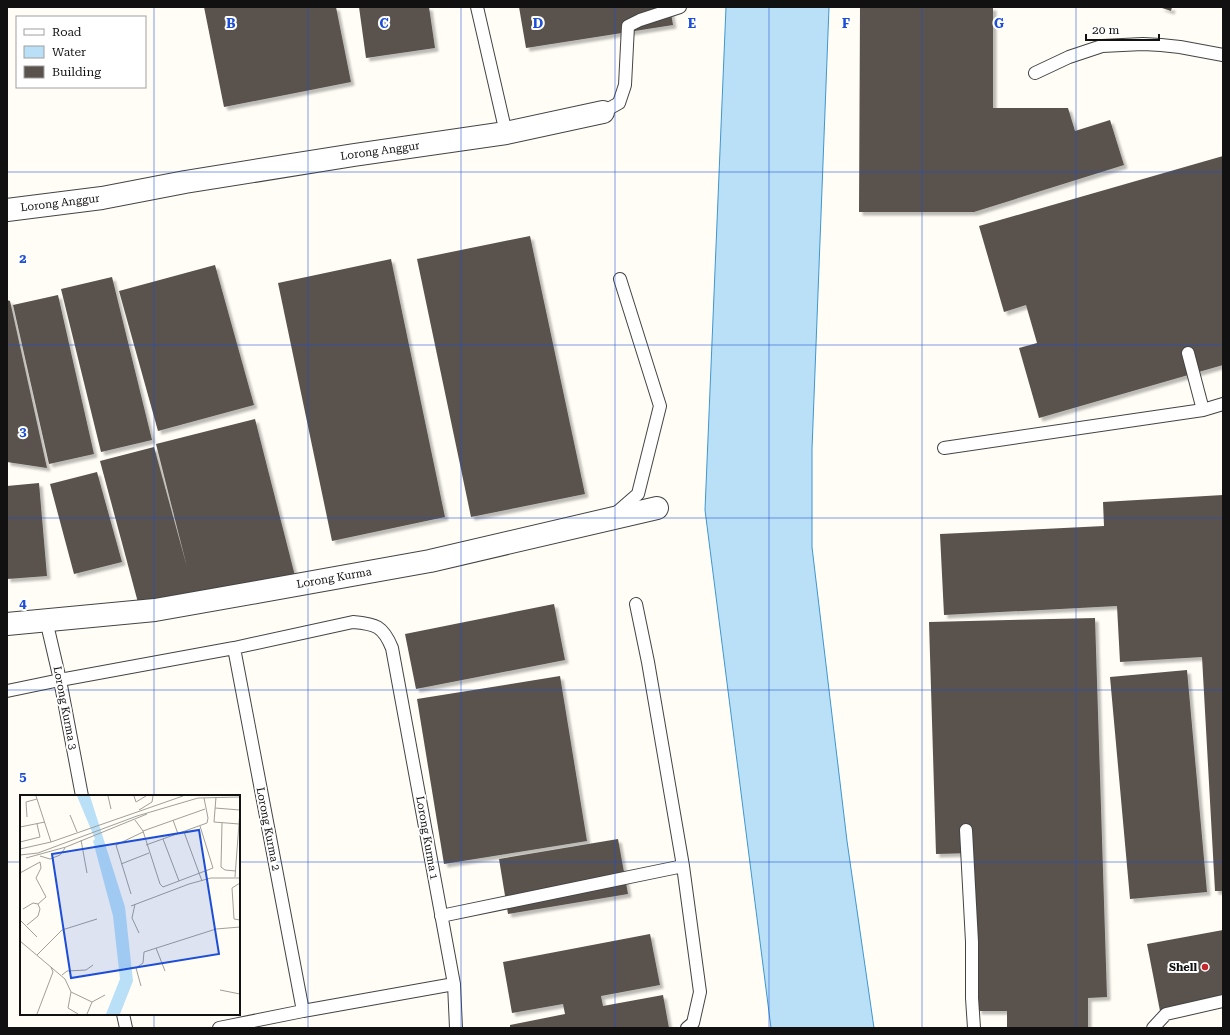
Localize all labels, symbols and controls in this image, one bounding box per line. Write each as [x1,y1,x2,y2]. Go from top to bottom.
legend [16,16,146,88]
text: B [226,16,236,31]
text: C [379,16,389,31]
text: D [533,16,543,31]
text: E [688,16,696,31]
text: F [842,16,850,31]
text: G [994,16,1004,31]
scale bar [1086,16,1159,42]
text: 20 m [1092,23,1119,37]
text: Road [52,25,82,39]
text: Water [52,45,86,59]
text: Building [52,65,101,79]
street label: Lorong Anggur [340,139,421,163]
street label: Lorong Anggur [20,192,101,214]
text: 2 [19,251,27,266]
text: 3 [19,424,27,439]
street label: Lorong Kurma [295,565,373,591]
text: 4 [19,596,27,611]
street label: Lorong Kurma 3 [51,665,79,751]
text: 5 [19,769,27,784]
street label: Lorong Kurma 2 [254,786,282,872]
inset map [20,795,240,1015]
street label: Lorong Kurma 1 [413,795,441,881]
place label: Shell [1169,961,1197,974]
marker: Shell [1200,962,1210,972]

